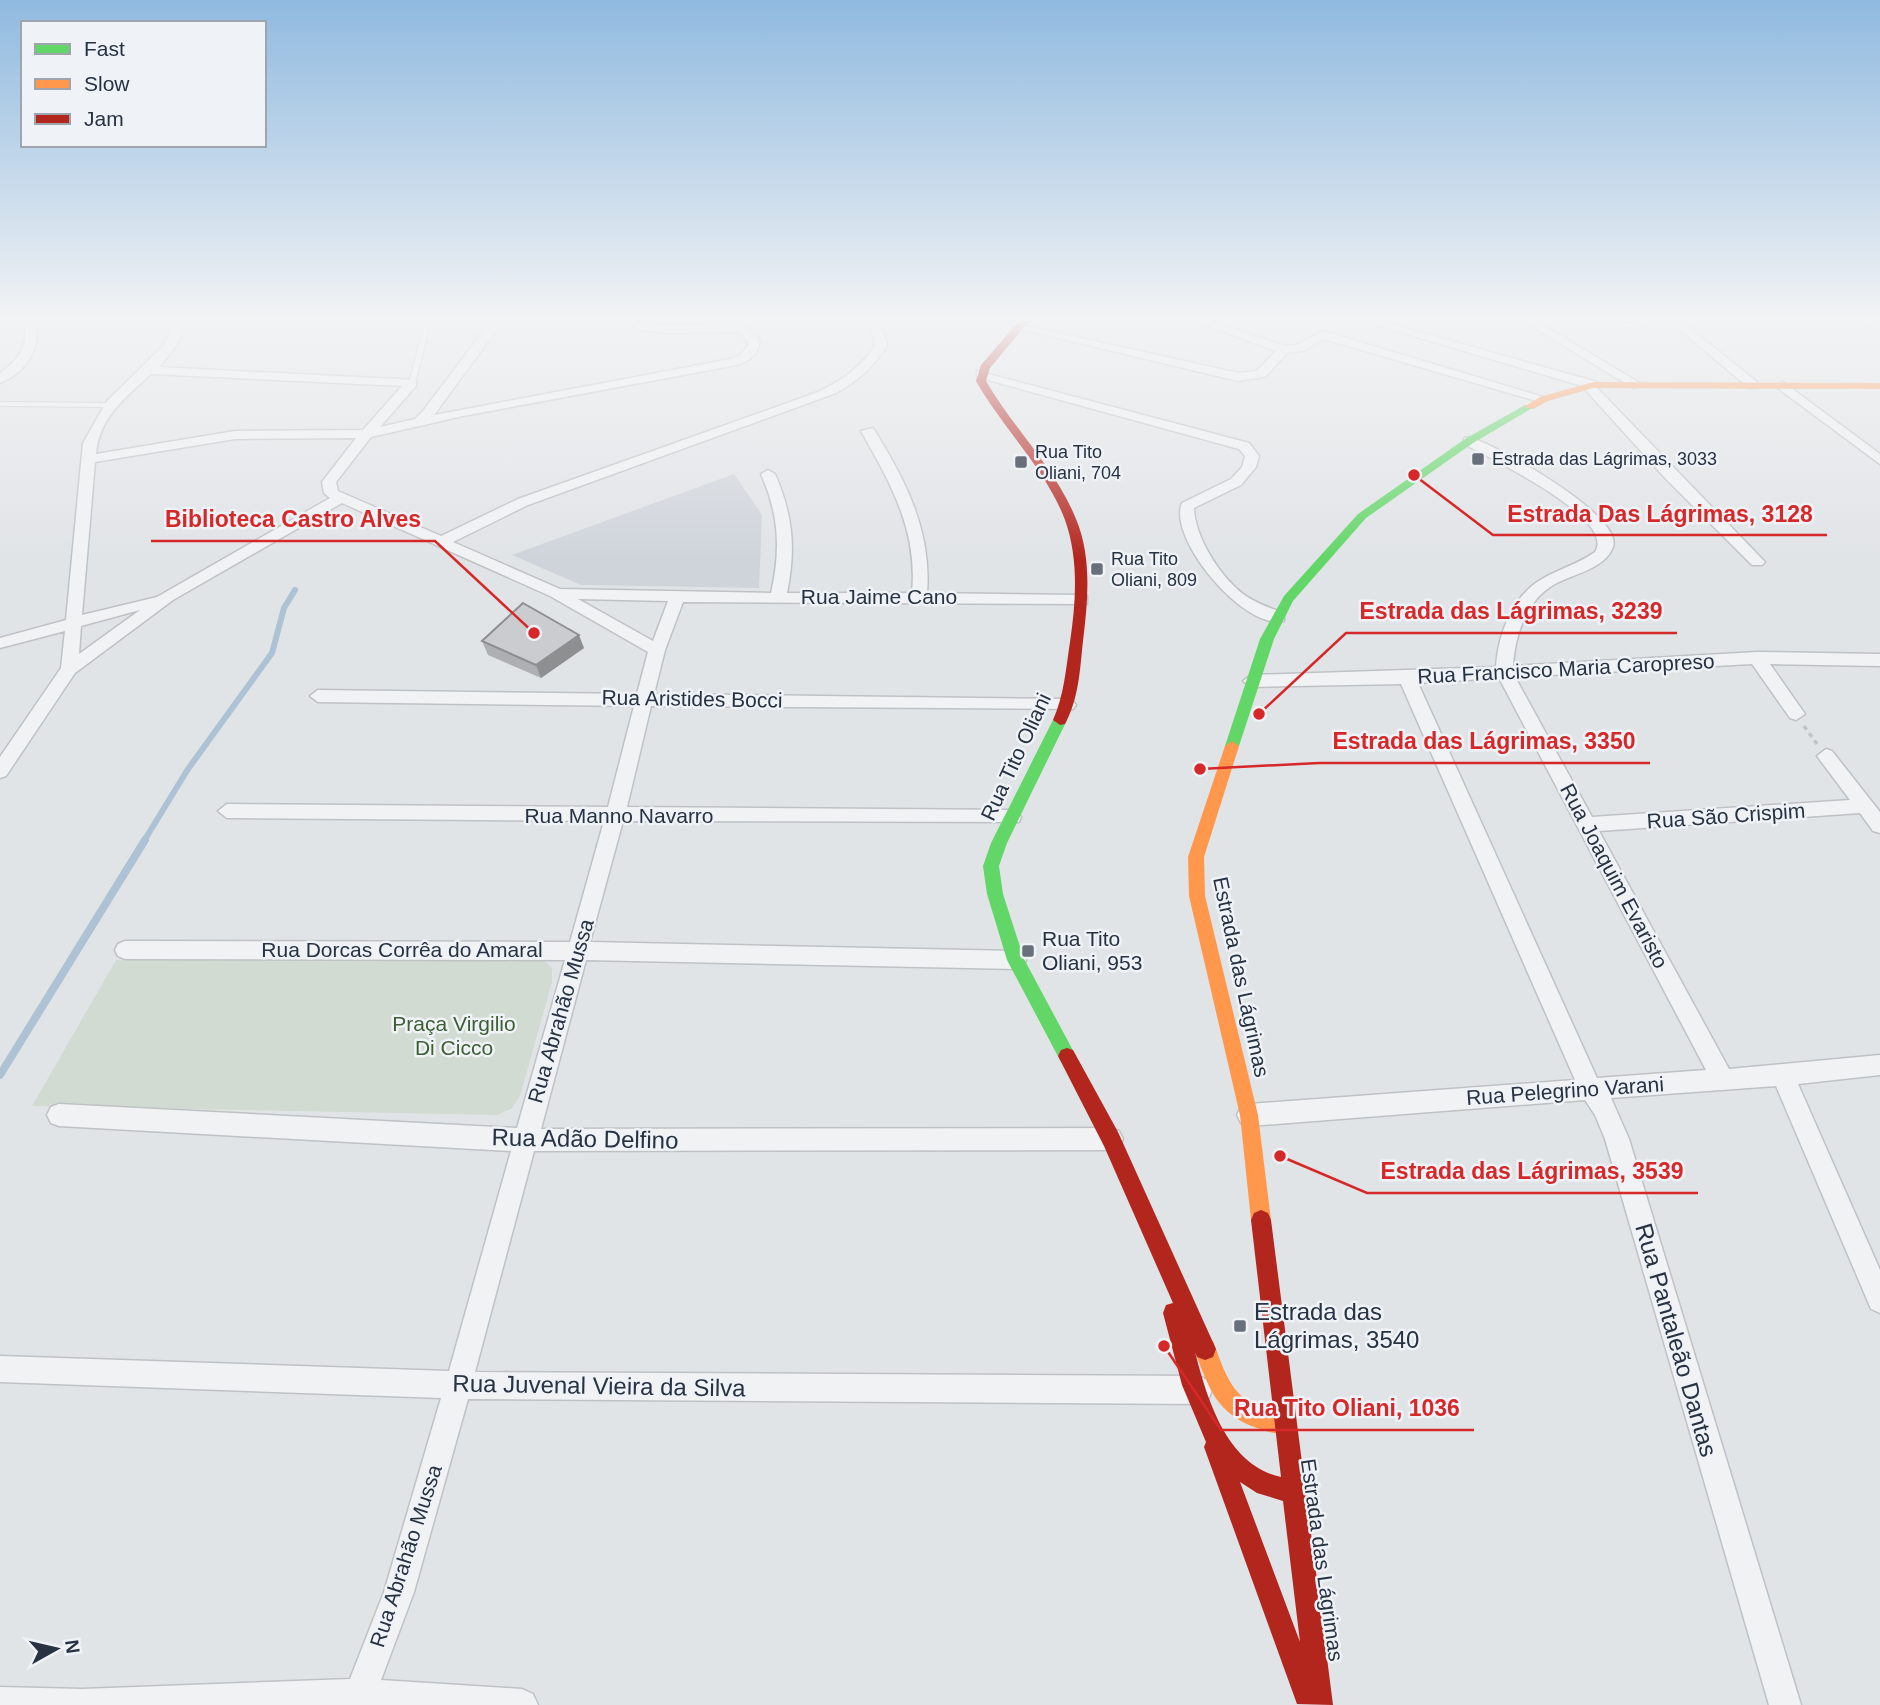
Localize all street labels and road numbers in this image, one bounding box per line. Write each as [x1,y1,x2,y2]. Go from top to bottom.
street label: Rua Jaime Cano [801,585,957,608]
street label: Rua Francisco Maria Caropreso [1417,649,1715,688]
street label: Rua Aristides Bocci [601,685,783,712]
street label: Rua Tito Oliani [976,690,1055,824]
street label: Rua Joaquim Evaristo [1556,780,1673,972]
street label: Rua São Crispim [1646,798,1806,833]
street label: Rua Manno Navarro [524,804,714,827]
street label: Estrada das Lágrimas [1209,875,1274,1079]
street label: Rua Abrahão Mussa [523,916,598,1105]
street label: Rua Dorcas Corrêa do Amaral [261,938,543,961]
street label: Rua Pelegrino Varani [1465,1072,1665,1109]
street label: Rua Adão Delfino [491,1123,679,1154]
street label: Rua Pantaleão Dantas [1630,1220,1723,1460]
street label: Rua Juvenal Vieira da Silva [452,1369,746,1402]
street label: Estrada das Lágrimas [1297,1457,1348,1663]
street label: Rua Abrahão Mussa [365,1462,446,1650]

